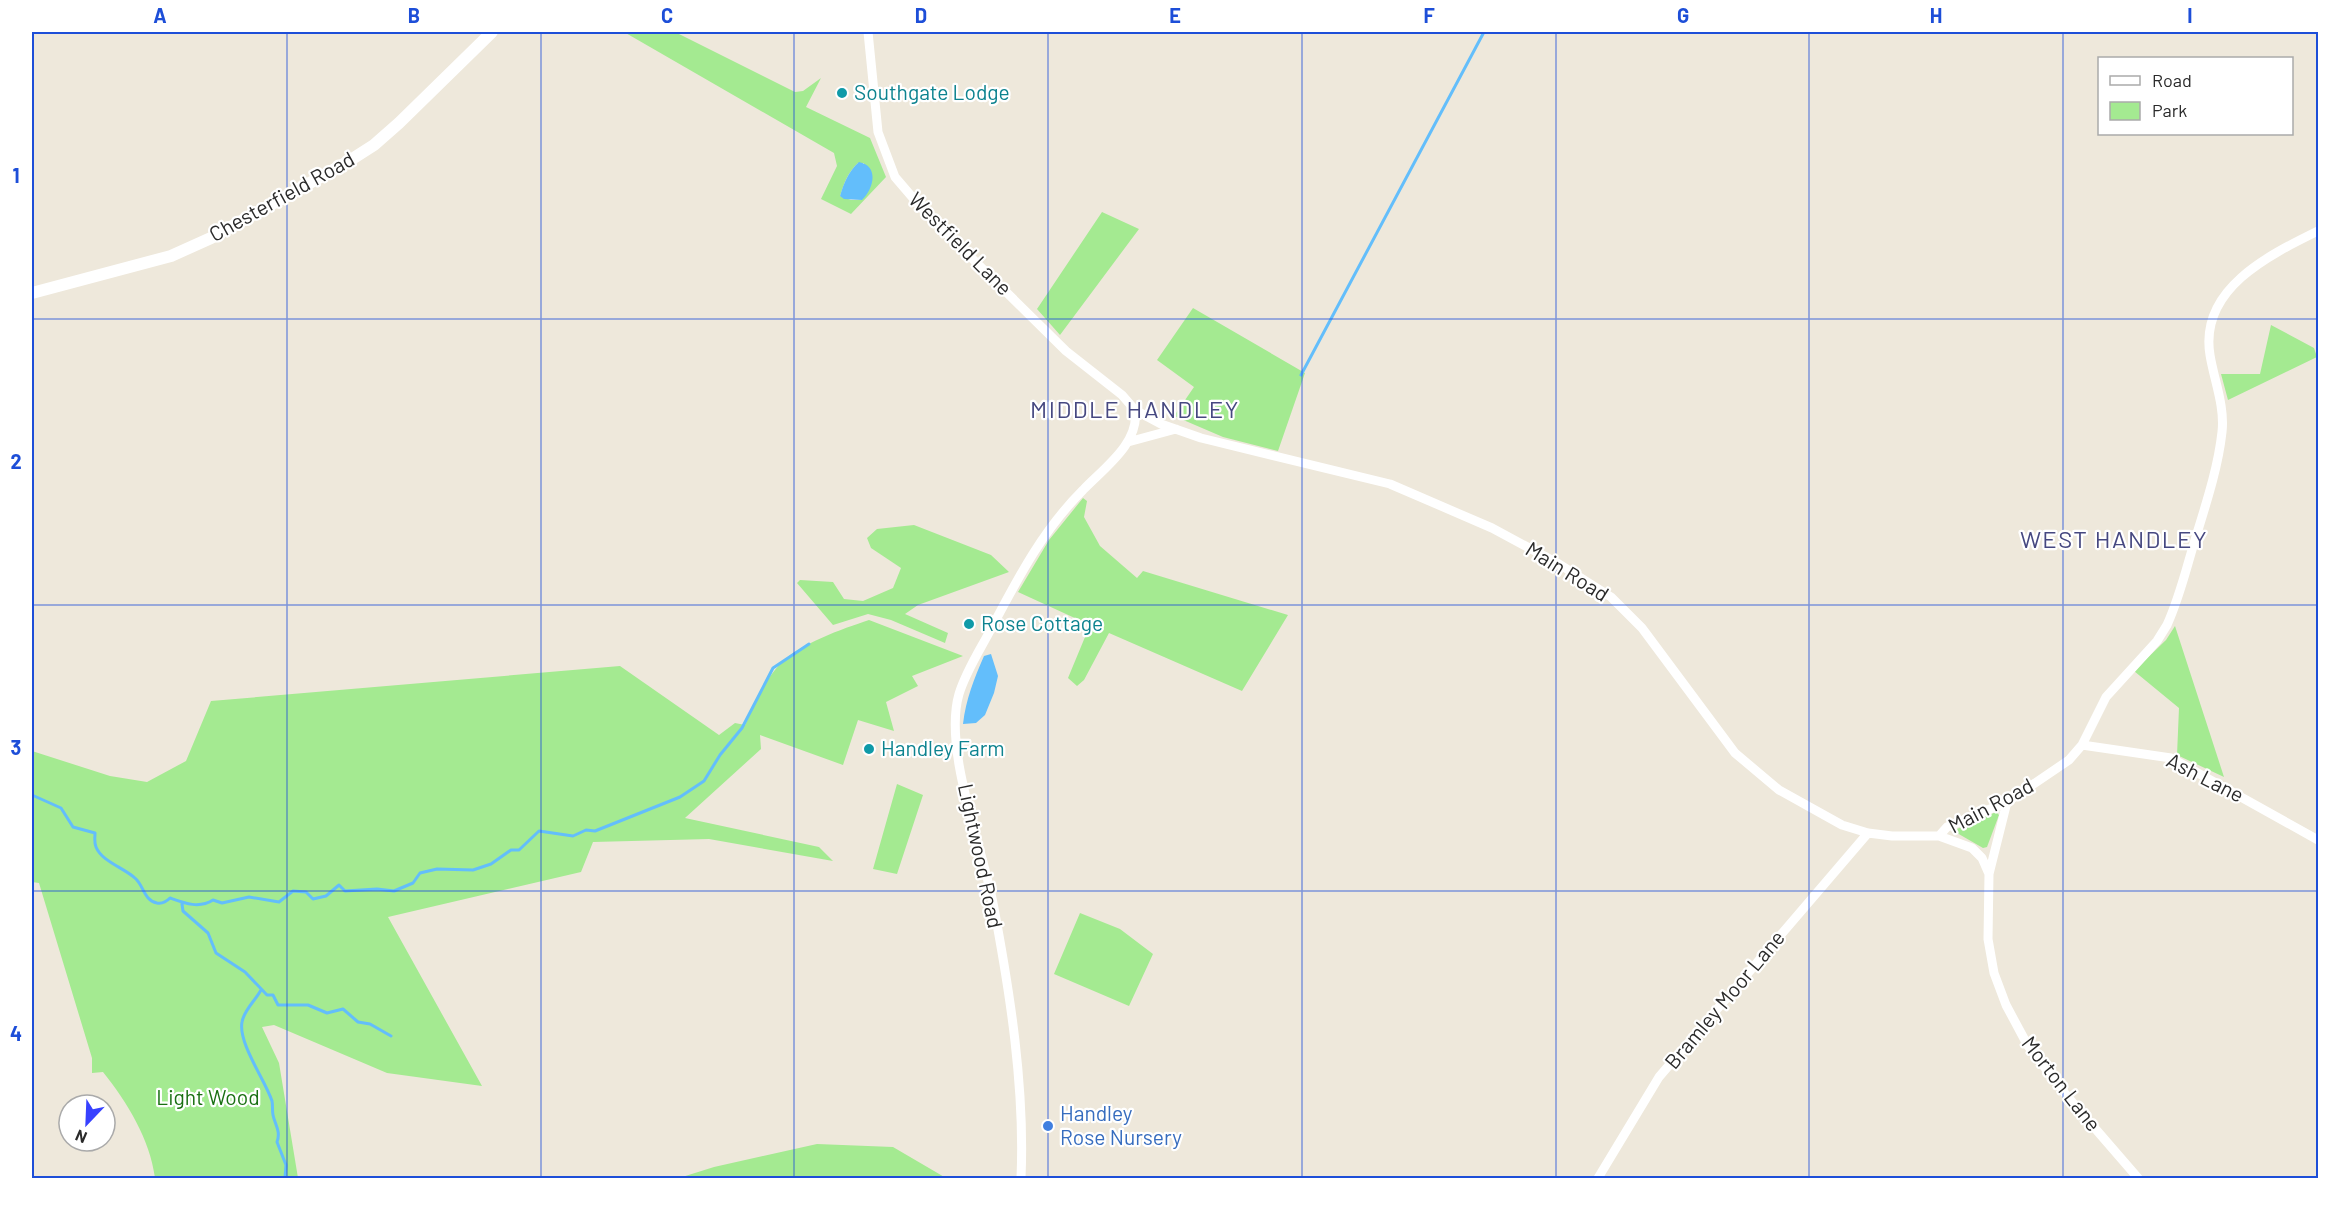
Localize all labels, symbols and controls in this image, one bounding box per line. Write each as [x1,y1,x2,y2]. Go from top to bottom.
text: A [153,3,167,27]
text: B [408,3,420,27]
text: C [661,3,673,27]
text: D [915,3,927,27]
text: E [1169,3,1181,27]
text: F [1423,3,1435,27]
text: G [1677,3,1689,27]
text: H [1930,3,1942,27]
text: I [2187,3,2193,27]
legend [2098,57,2293,135]
text: Road [2152,69,2192,91]
place label: Southgate Lodge [854,79,1010,104]
marker: Southgate Lodge [835,86,849,100]
text: Park [2152,99,2187,121]
street label: Chesterfield Road [204,145,358,246]
text: 1 [12,163,20,187]
street label: Westfield Lane [904,186,1018,300]
district label: MIDDLE HANDLEY [1030,394,1240,423]
text: 2 [10,449,22,473]
district label: WEST HANDLEY [2020,524,2208,553]
street label: Main Road [1522,535,1614,606]
place label: Rose Cottage [981,610,1103,635]
marker: Rose Cottage [962,617,976,631]
text: 3 [11,735,21,759]
place label: Handley Farm [881,735,1005,760]
marker: Handley Farm [862,742,876,756]
street label: Ash Lane [2163,747,2249,807]
street label: Main Road [1943,772,2037,838]
street label: Lightwood Road [954,781,1009,930]
street label: Bramley Moor Lane [1659,925,1789,1073]
text: 4 [10,1021,22,1045]
street label: Morton Lane [2017,1031,2107,1136]
park label: Light Wood [156,1084,260,1109]
north arrow [57,1093,117,1153]
place label: Handley Rose Nursery [1060,1100,1182,1149]
marker: Handley Rose Nursery [1041,1119,1055,1133]
text: N [72,1126,90,1148]

